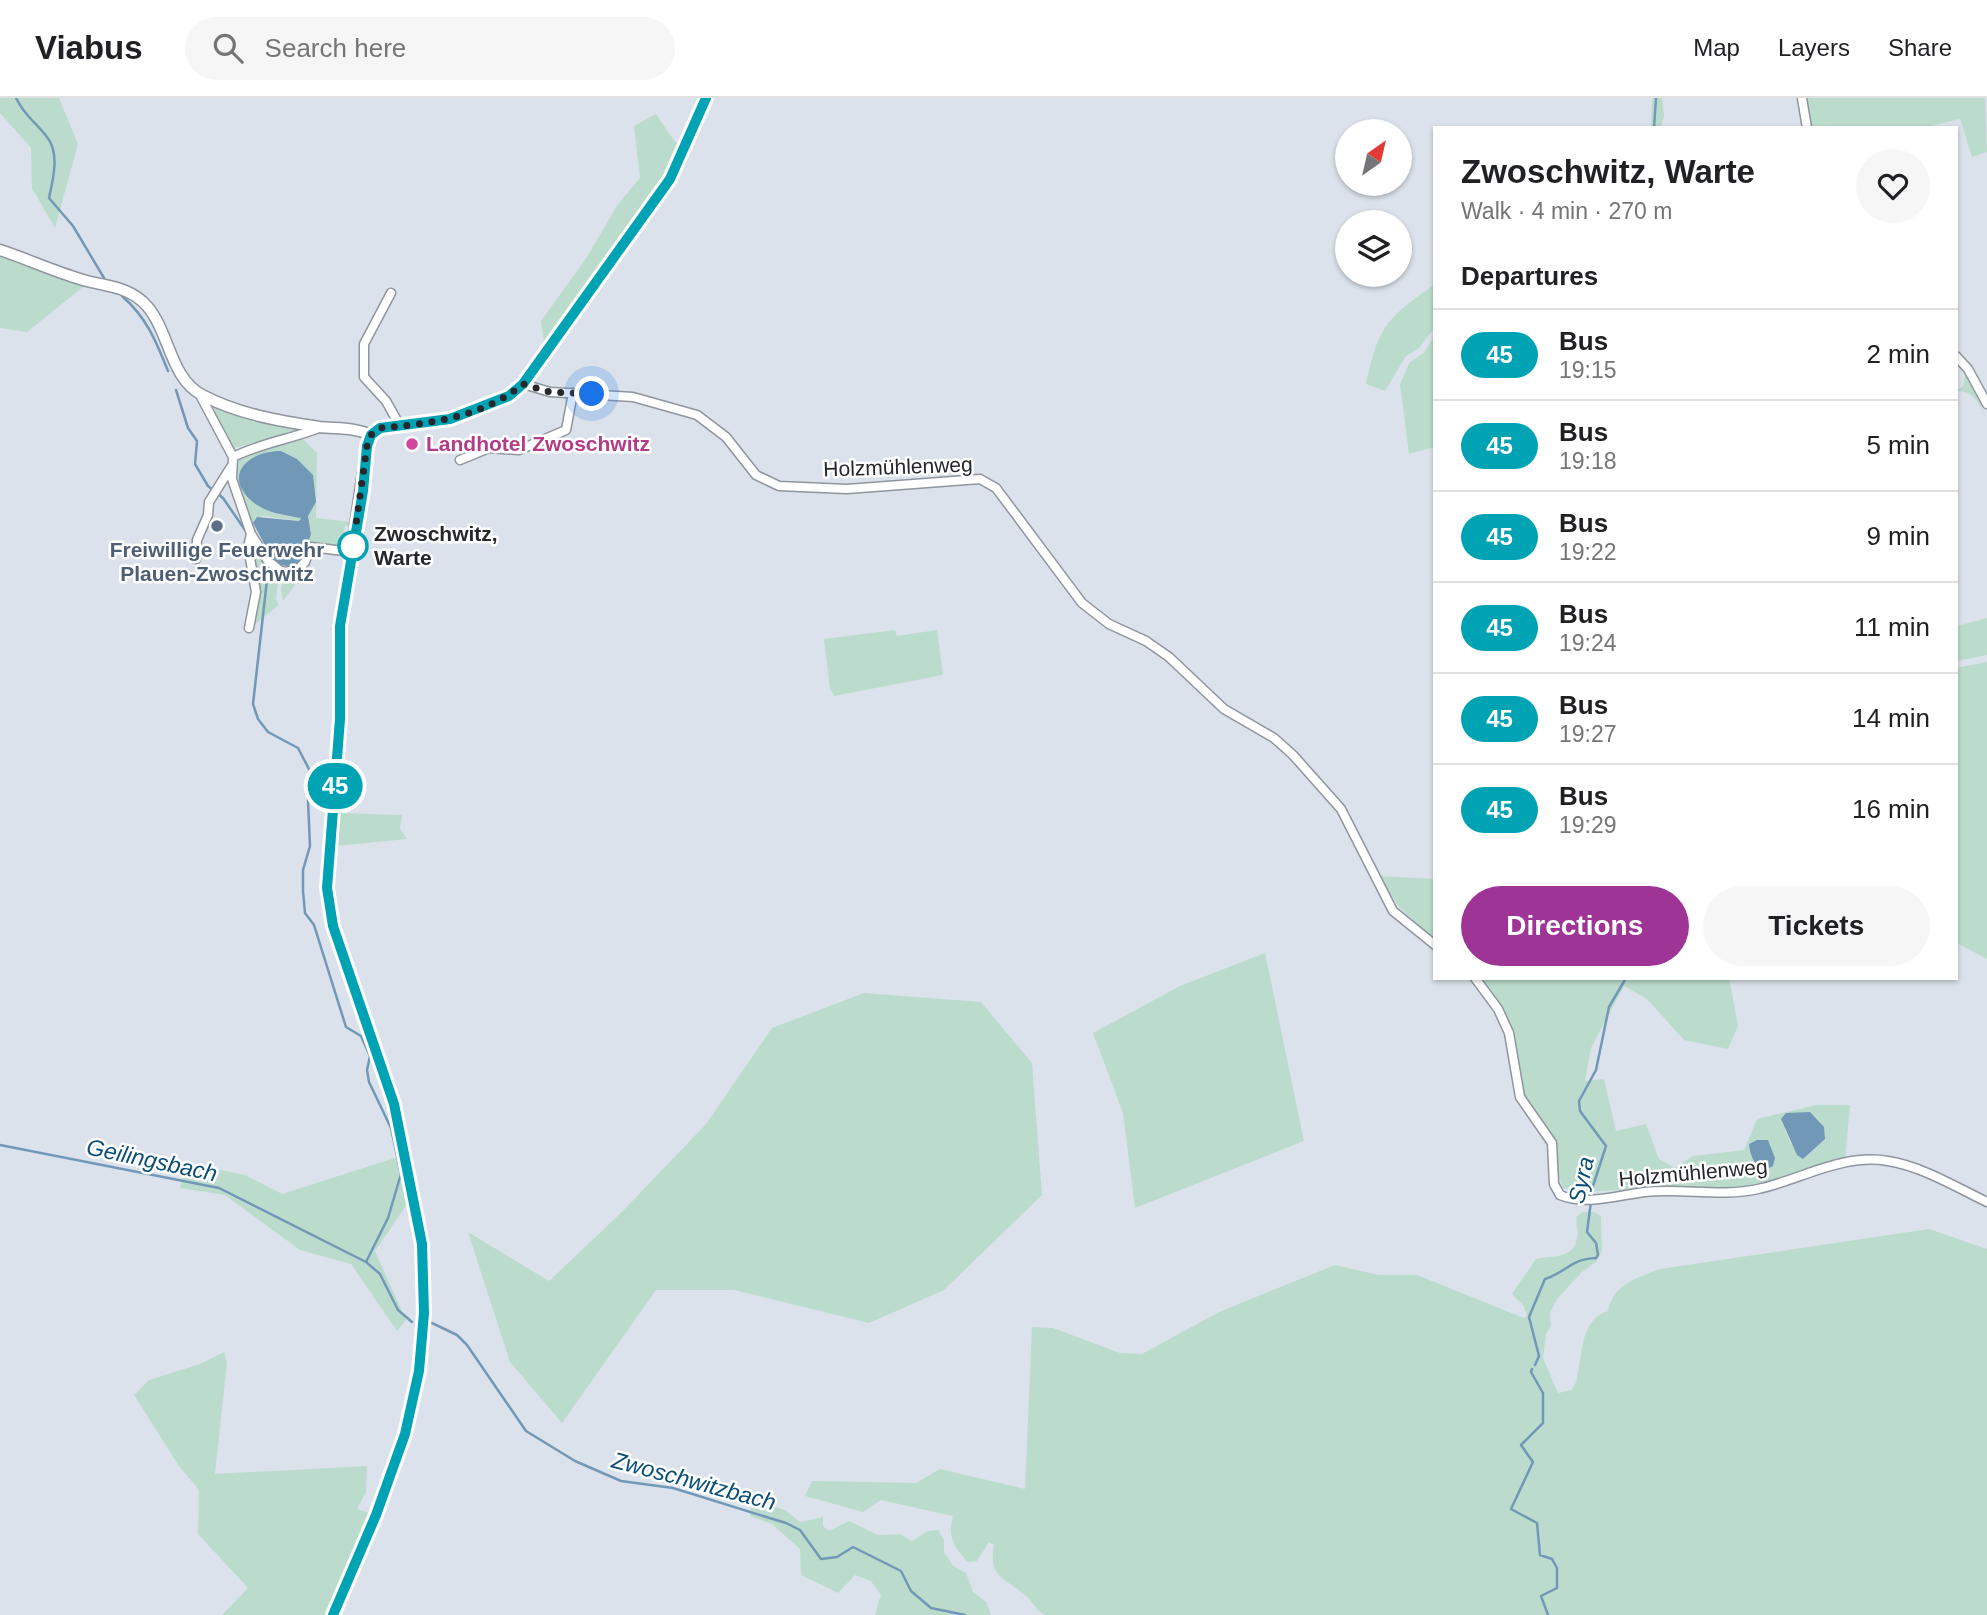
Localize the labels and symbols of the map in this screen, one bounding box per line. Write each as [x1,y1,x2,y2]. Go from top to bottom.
north arrow [1335,119,1412,196]
your location [574,376,609,411]
place label: Landhotel Zwoschwitz [426,432,650,455]
marker: Landhotel Zwoschwitz [404,436,420,452]
street label: Holzmühlenweg [823,452,973,481]
marker: Freiwillige Feuerwehr Plauen-Zwoschwitz [209,518,225,534]
place label: Zwoschwitz, Warte [374,522,498,569]
marker: Zwoschwitz, Warte [338,531,368,561]
place label: Freiwillige Feuerwehr Plauen-Zwoschwitz [110,538,324,585]
line badge: 45 [304,763,366,809]
water label: Geilingsbach [84,1133,220,1187]
water label: Syra [1563,1154,1599,1206]
street label: Holzmühlenweg [1618,1155,1768,1190]
water label: Zwoschwitzbach [608,1446,779,1515]

